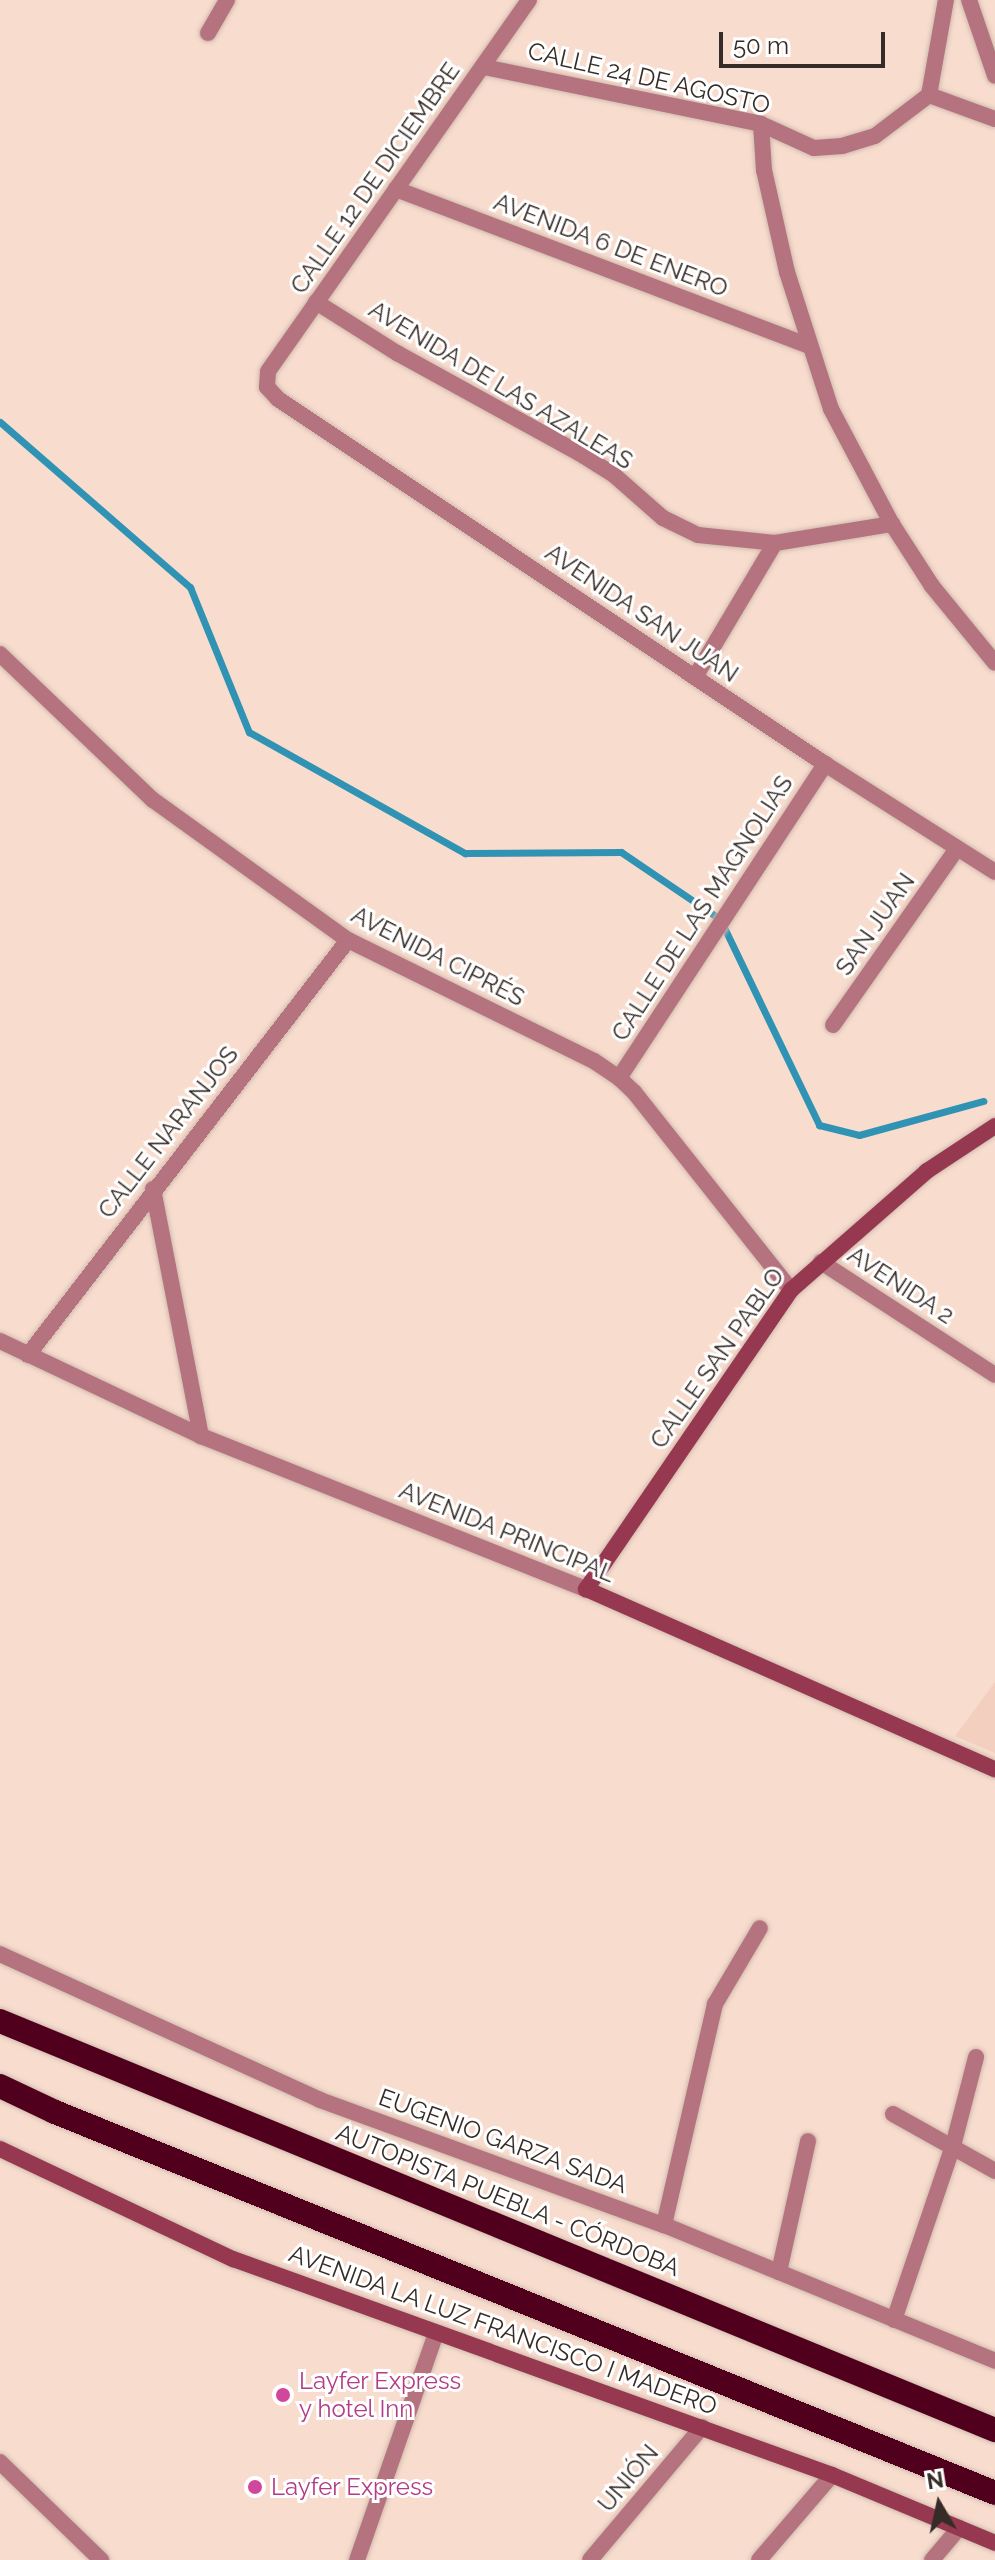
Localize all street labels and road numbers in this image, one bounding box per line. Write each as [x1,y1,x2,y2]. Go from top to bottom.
street label: CALLE 24 DE AGOSTO [525,36,773,120]
street label: CALLE 12 DE DICIEMBRE [284,57,466,299]
street label: AVENIDA 6 DE ENERO [490,187,732,303]
street label: AVENIDA DE LAS AZALEAS [363,294,639,476]
street label: AVENIDA SAN JUAN [539,537,745,689]
street label: CALLE DE LAS MAGNOLIAS [605,770,799,1046]
street label: SAN JUAN [829,867,921,981]
street label: AVENIDA CIPRÉS [346,900,530,1012]
street label: CALLE NARANJOS [92,1040,244,1224]
street label: AVENIDA 2 [842,1240,960,1330]
street label: CALLE SAN PABLO [644,1262,790,1454]
street label: AVENIDA PRINCIPAL [395,1475,619,1589]
street label: EUGENIO GARZA SADA [375,2083,631,2199]
street label: AUTOPISTA PUEBLA - CÓRDOBA [331,2117,685,2283]
street label: AVENIDA LA LUZ FRANCISCO I MADERO [284,2239,722,2421]
street label: UNIÓN [592,2438,664,2518]

